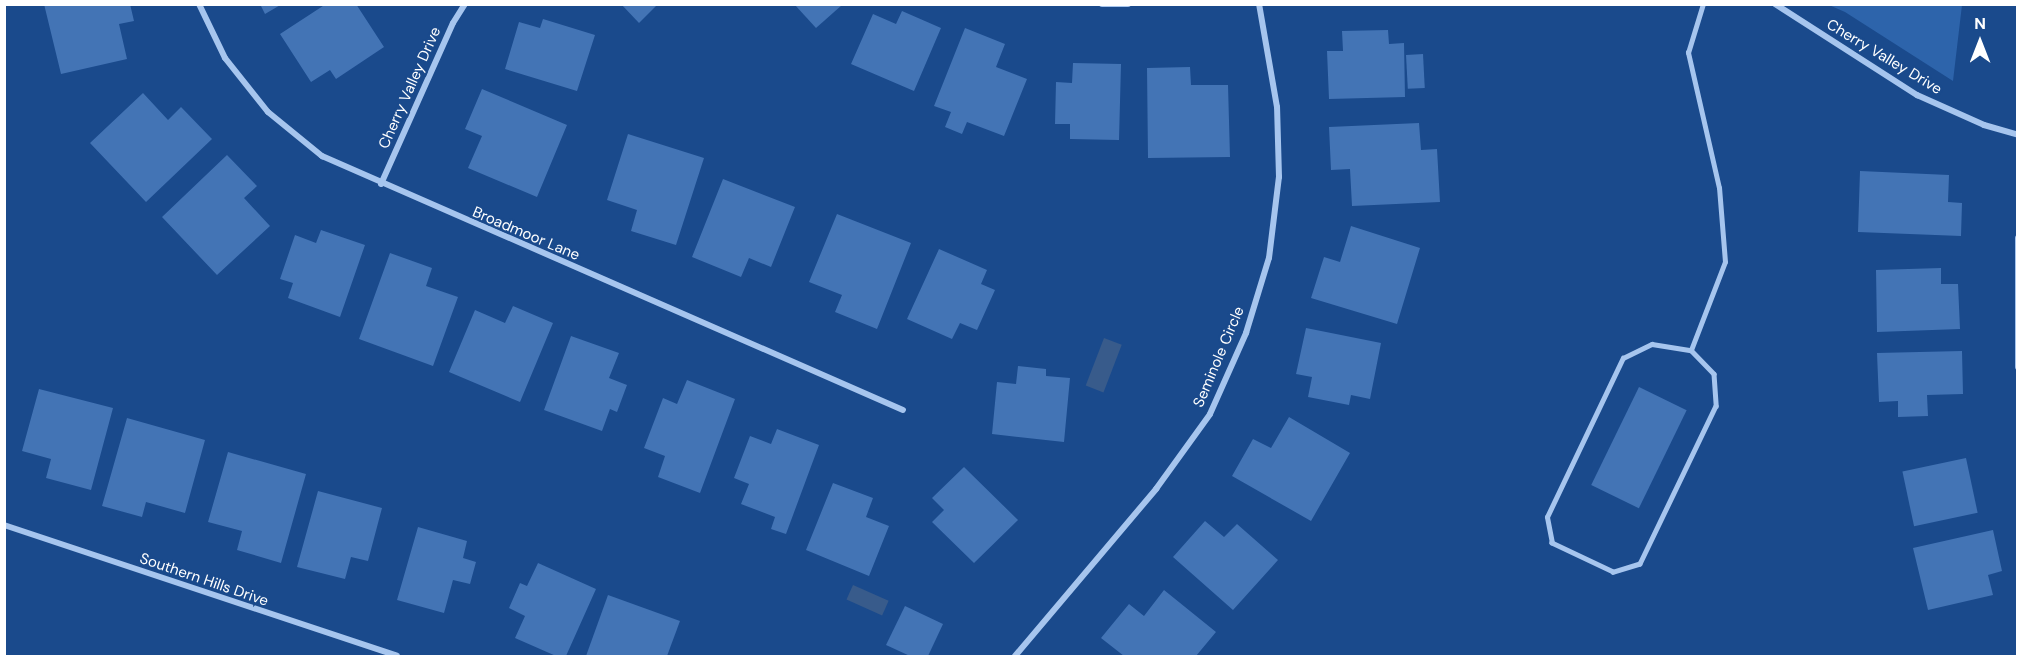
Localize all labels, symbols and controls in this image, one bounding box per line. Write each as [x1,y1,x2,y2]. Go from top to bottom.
north arrow [1950,12,2010,72]
text: N [1974,13,1986,34]
street label: Cherry Valley Drive [1823,15,1945,99]
street label: Cherry Valley Drive [375,24,445,152]
street label: Broadmoor Lane [470,203,582,265]
street label: Seminole Circle [1190,304,1248,410]
street label: Southern Hills Drive [137,550,271,610]

